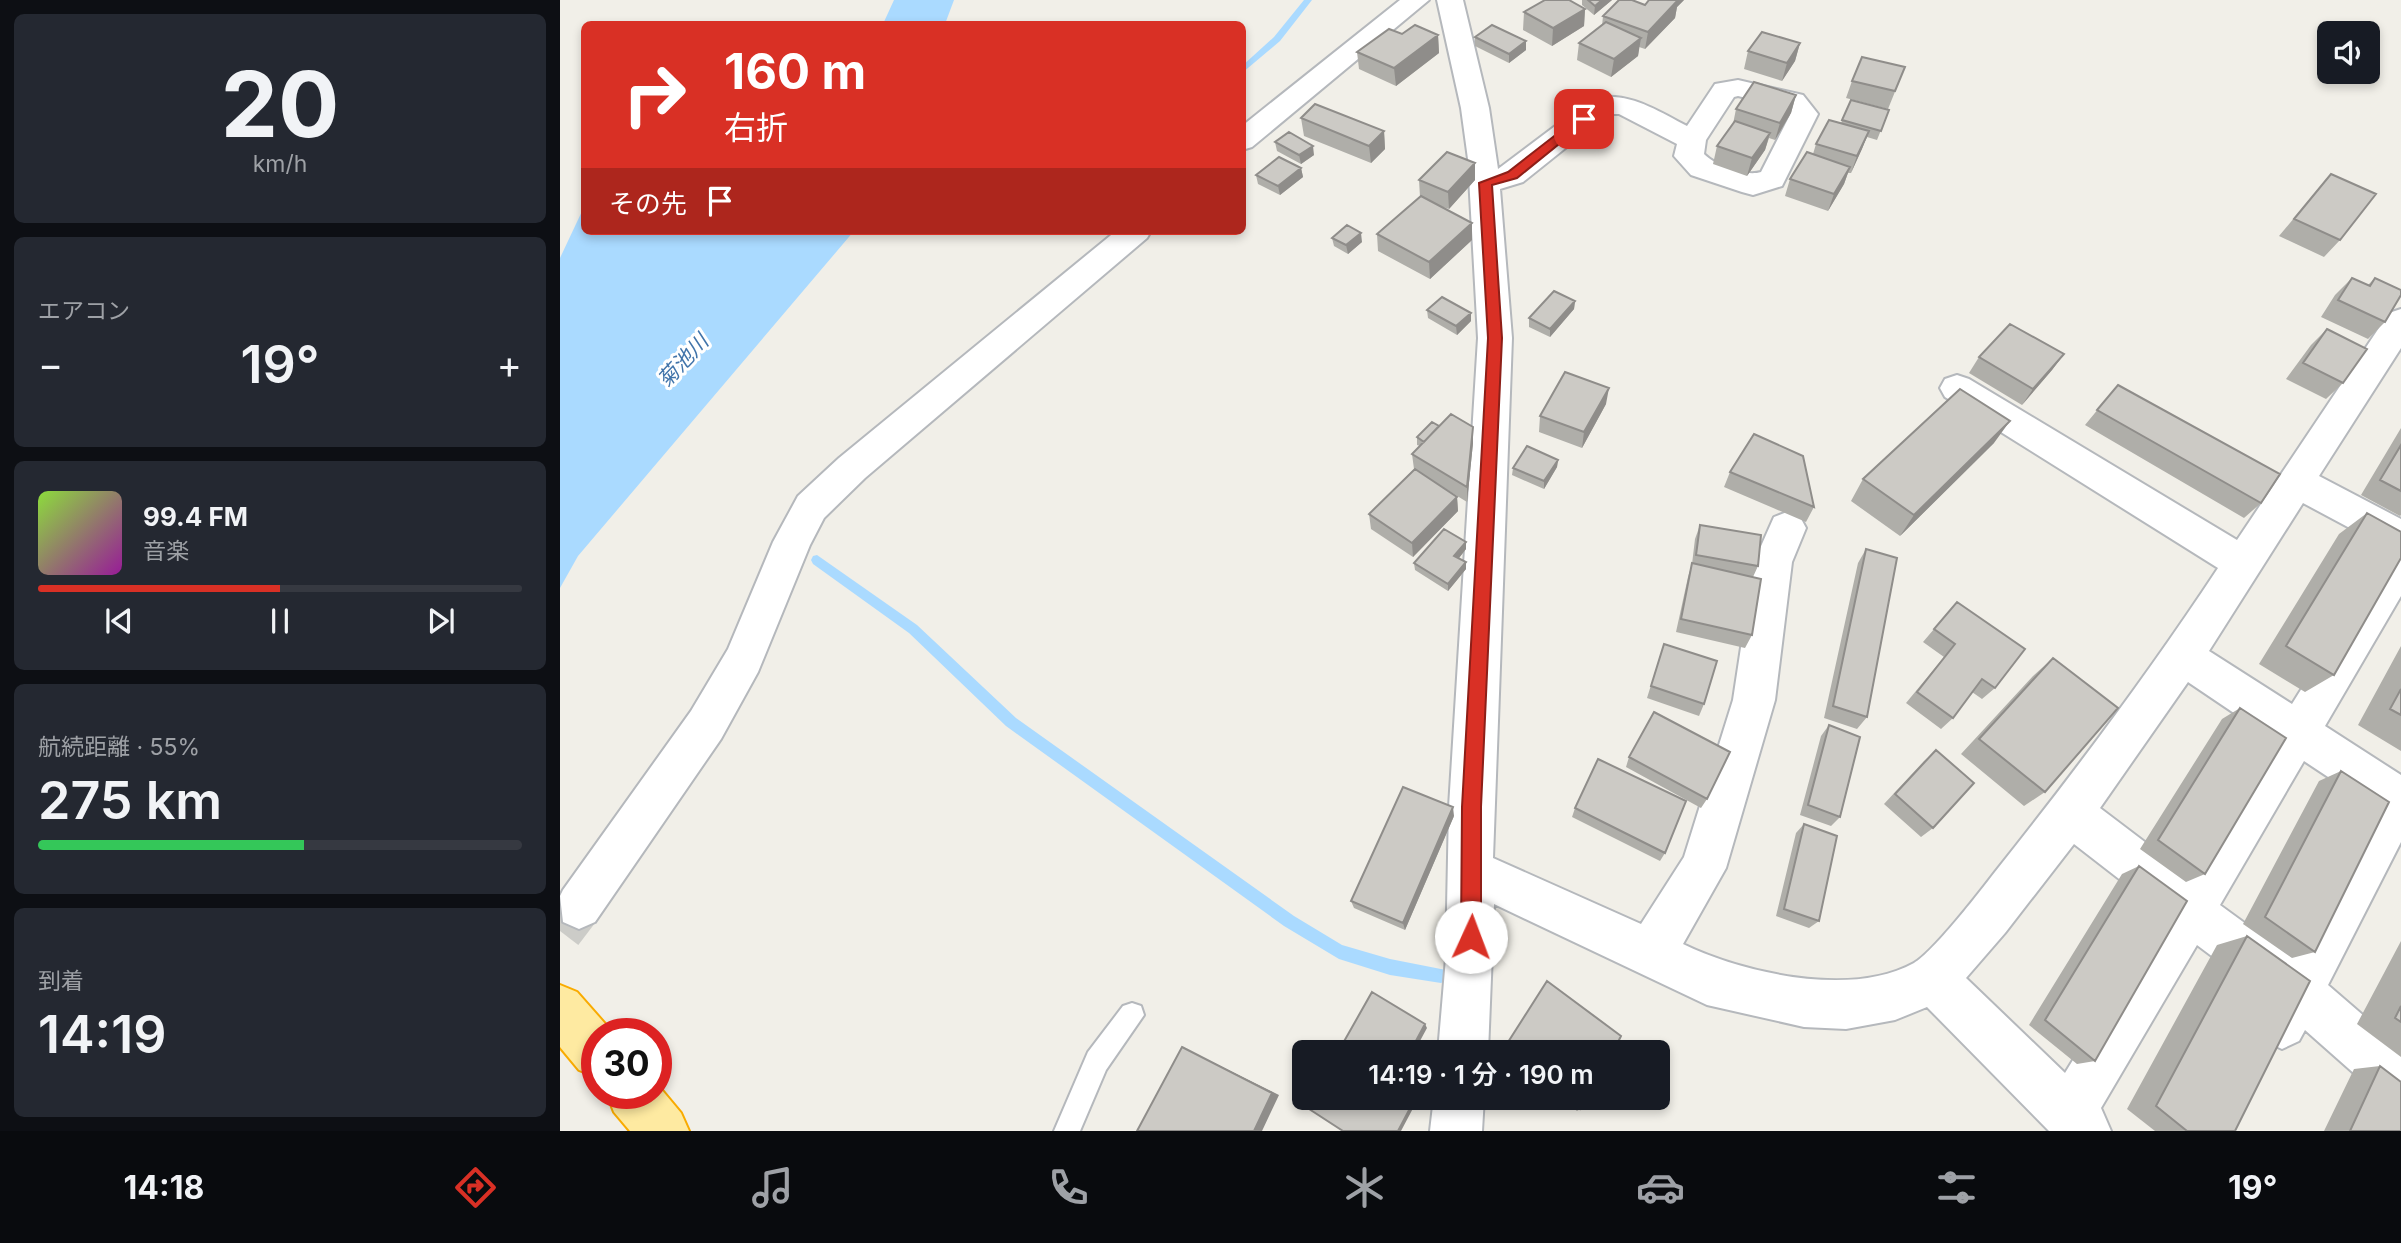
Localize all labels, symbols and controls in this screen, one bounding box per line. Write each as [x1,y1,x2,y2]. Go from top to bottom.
map controls [2317,21,2380,84]
button: sound [2317,21,2380,84]
text: 160 m [724,42,866,101]
text: 20 [221,49,339,159]
icon: right [609,49,700,140]
pin [1554,89,1614,149]
icon: arrive [1565,100,1603,138]
text: 右折 [724,108,788,147]
text: km/h [253,150,307,178]
icon: arrive [701,182,739,220]
text: その先 [609,188,687,219]
text: エアコン [38,297,130,325]
water label: 菊池川 [652,328,715,392]
text: 19° [240,333,320,396]
text: − [38,341,63,387]
text: + [497,341,522,387]
text: 99.4 FM [143,501,248,532]
text: 音楽 [143,537,189,565]
icon: previous [100,602,138,640]
icon: pause [261,602,299,640]
icon: next [422,602,460,640]
text: 航続距離 · 55% [38,733,200,761]
text: 275 km [38,769,222,832]
position arrow [1434,900,1508,974]
text: 到着 [38,967,84,995]
text: 14:19 [38,1003,166,1066]
speed limit sign: 30 [581,1018,672,1109]
text: 14:19 · 1 分 · 190 m [1368,1059,1594,1090]
icon: directions [451,1163,500,1212]
icon: music [748,1163,797,1212]
icon: phone [1044,1163,1093,1212]
icon: climate [1340,1163,1389,1212]
icon: car [1636,1163,1685,1212]
icon: filters [1932,1163,1981,1212]
text: 14:18 [124,1168,204,1207]
text: 19° [2228,1168,2277,1207]

